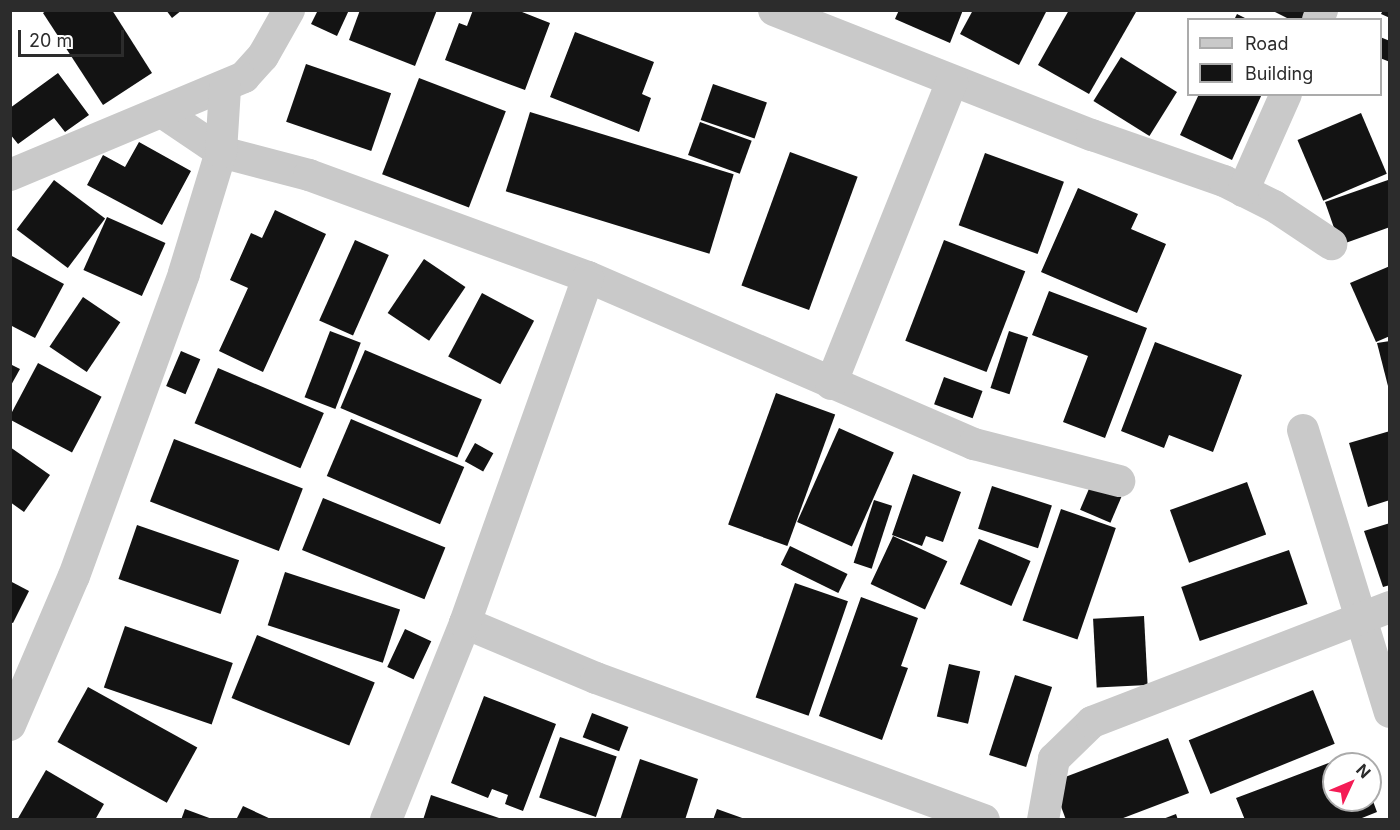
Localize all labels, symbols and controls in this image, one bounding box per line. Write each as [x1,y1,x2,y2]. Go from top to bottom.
scale bar [21,18,128,56]
legend [1187,18,1382,96]
text: 20 m [29,30,72,51]
text: Road [1245,33,1288,54]
text: Building [1245,63,1313,84]
north arrow [1322,752,1382,812]
text: N [1352,760,1375,782]

